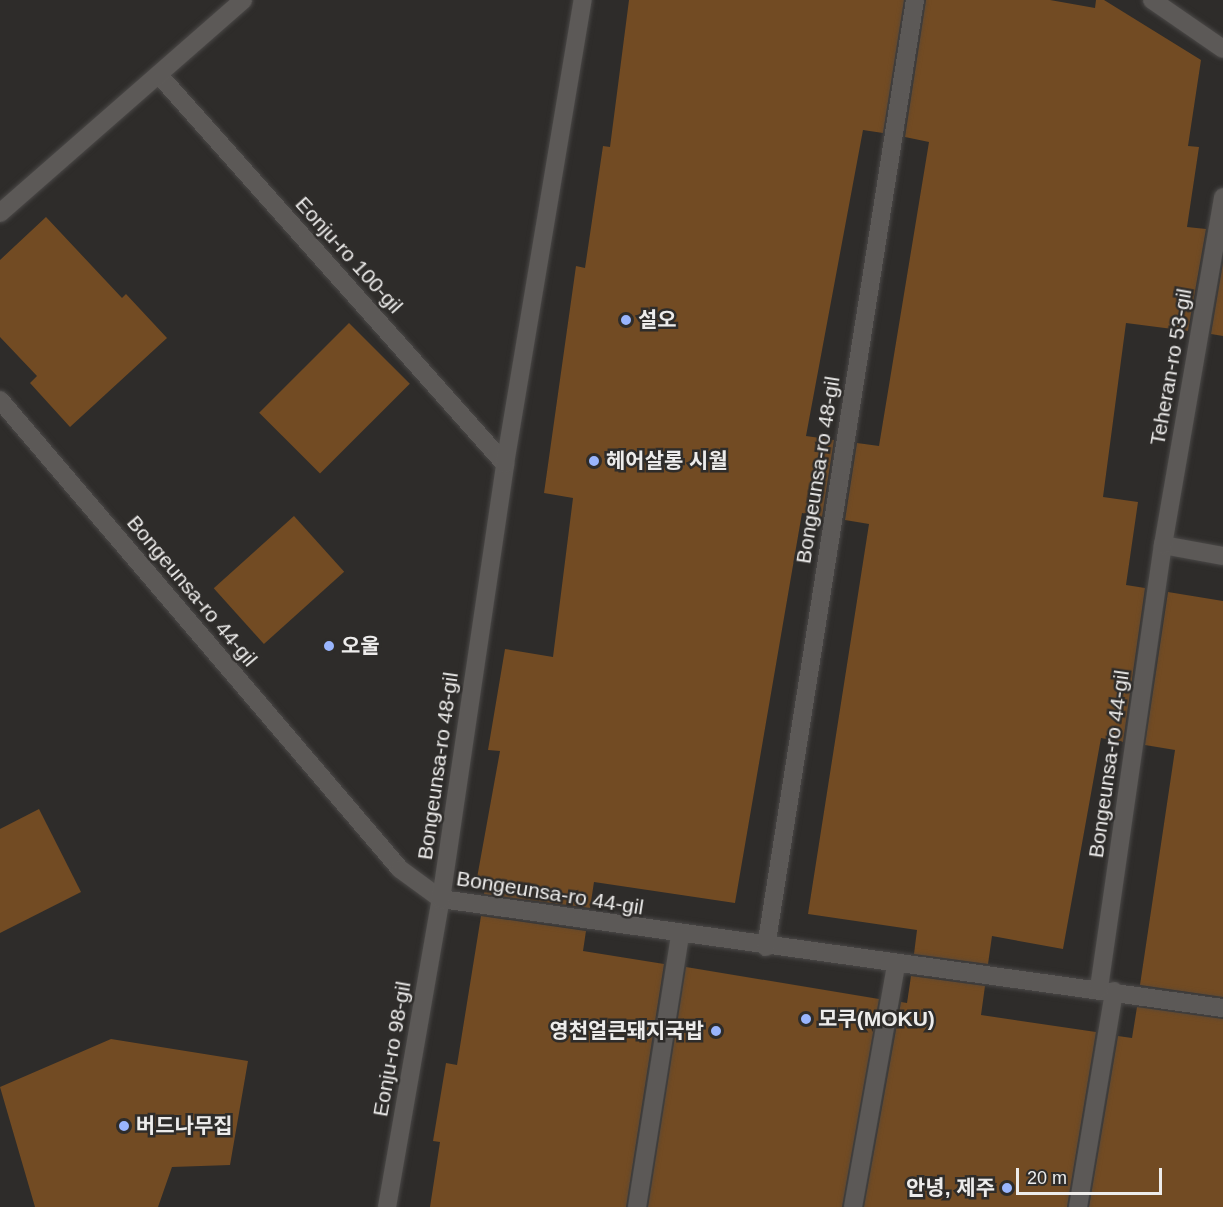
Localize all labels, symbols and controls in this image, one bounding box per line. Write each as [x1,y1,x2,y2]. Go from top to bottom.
street label: Eonju-ro 100-gil [290,191,408,319]
street label: Teheran-ro 53-gil [1145,287,1197,447]
place label: 설오 [638,307,677,333]
marker: 설오 [619,313,633,327]
street label: Bongeunsa-ro 48-gil [791,375,845,565]
place label: 헤어살롱 시월 [606,448,728,474]
marker: 헤어살롱 시월 [587,454,601,468]
street label: Bongeunsa-ro 44-gil [122,510,262,672]
place label: 오울 [341,633,380,659]
marker: 오울 [322,639,336,653]
street label: Bongeunsa-ro 44-gil [1083,669,1135,859]
street label: Bongeunsa-ro 48-gil [412,671,464,861]
street label: Bongeunsa-ro 44-gil [455,866,645,920]
street label: Eonju-ro 98-gil [368,980,416,1118]
place label: 모쿠(MOKU) [818,1006,935,1032]
marker: 모쿠(MOKU) [799,1012,813,1026]
place label: 영천얼큰돼지국밥 [549,1018,704,1044]
marker: 영천얼큰돼지국밥 [709,1024,723,1038]
place label: 버드나무집 [136,1113,233,1139]
marker: 버드나무집 [117,1119,131,1133]
scale bar [1019,1156,1164,1194]
text: 20 m [1027,1168,1067,1188]
place label: 안녕, 제주 [906,1175,995,1201]
marker: 안녕, 제주 [1000,1181,1014,1195]

